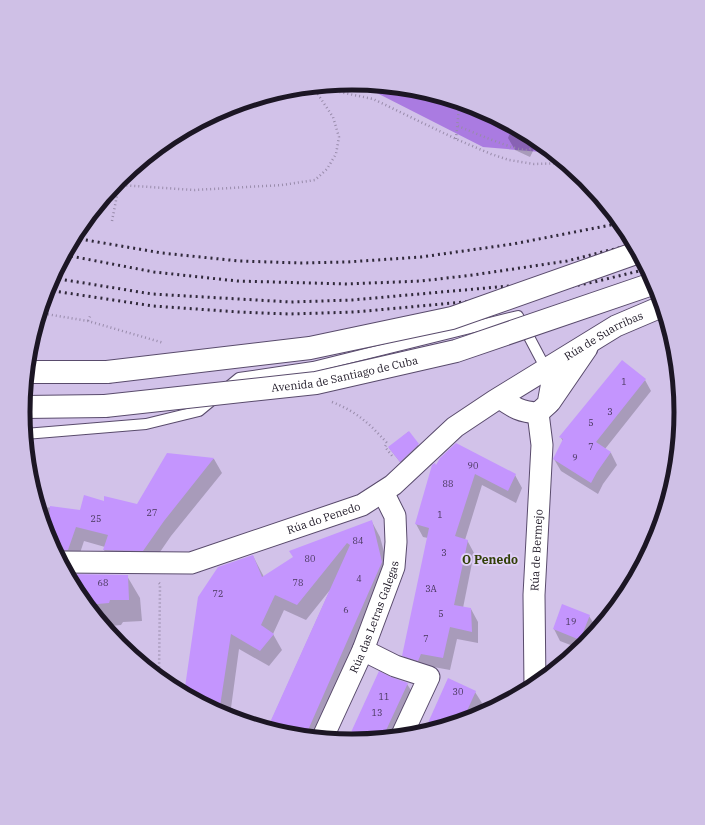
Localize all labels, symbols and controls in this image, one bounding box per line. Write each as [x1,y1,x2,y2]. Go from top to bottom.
street label: Rúa de Suarribas [561,308,645,363]
street label: Avenida de Santiago de Cuba [271,353,419,395]
house number: 1 [621,376,627,387]
house number: 3 [607,406,613,417]
house number: 5 [588,417,594,428]
house number: 7 [588,441,594,452]
house number: 9 [572,452,578,463]
house number: 90 [468,460,478,471]
house number: 88 [443,478,453,489]
street label: Rúa do Penedo [285,499,362,537]
house number: 27 [147,507,157,518]
house number: 1 [437,509,443,520]
street label: Rúa de Bermejo [527,509,546,591]
house number: 25 [91,513,101,524]
house number: 84 [353,535,363,546]
house number: 3 [441,547,447,558]
district label: O Penedo [462,552,518,567]
house number: 80 [305,553,315,564]
street label: Rúa das Letras Galegas [346,560,401,675]
house number: 4 [356,573,362,584]
house number: 68 [98,577,108,588]
house number: 78 [293,577,303,588]
house number: 3A [425,583,438,594]
house number: 72 [213,588,223,599]
house number: 6 [343,604,349,615]
house number: 5 [438,608,444,619]
house number: 19 [566,616,576,627]
house number: 7 [423,633,429,644]
house number: 30 [453,686,463,697]
house number: 11 [379,691,389,702]
house number: 13 [372,707,382,718]

